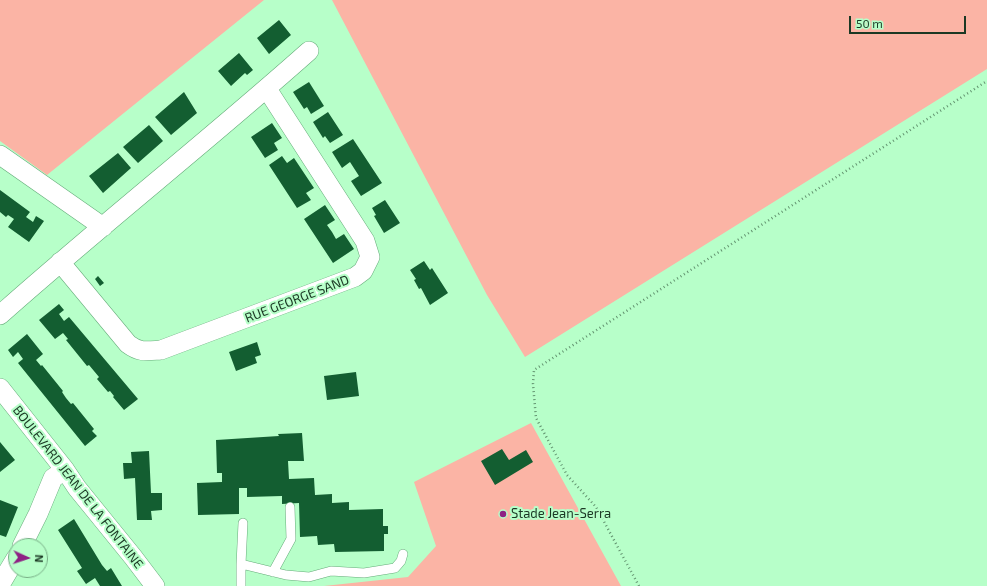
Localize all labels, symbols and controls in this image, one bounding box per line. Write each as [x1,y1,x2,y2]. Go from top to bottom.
scale bar [851,8,968,34]
text: 50 m [856,16,883,30]
street label: RUE GEORGE SAND [243,272,351,326]
street label: BOULEVARD JEAN DE LA FONTAINE [10,402,146,572]
place label: Stade Jean-Serra [511,506,611,522]
marker: Stade Jean-Serra [498,509,508,519]
north arrow [8,538,48,578]

